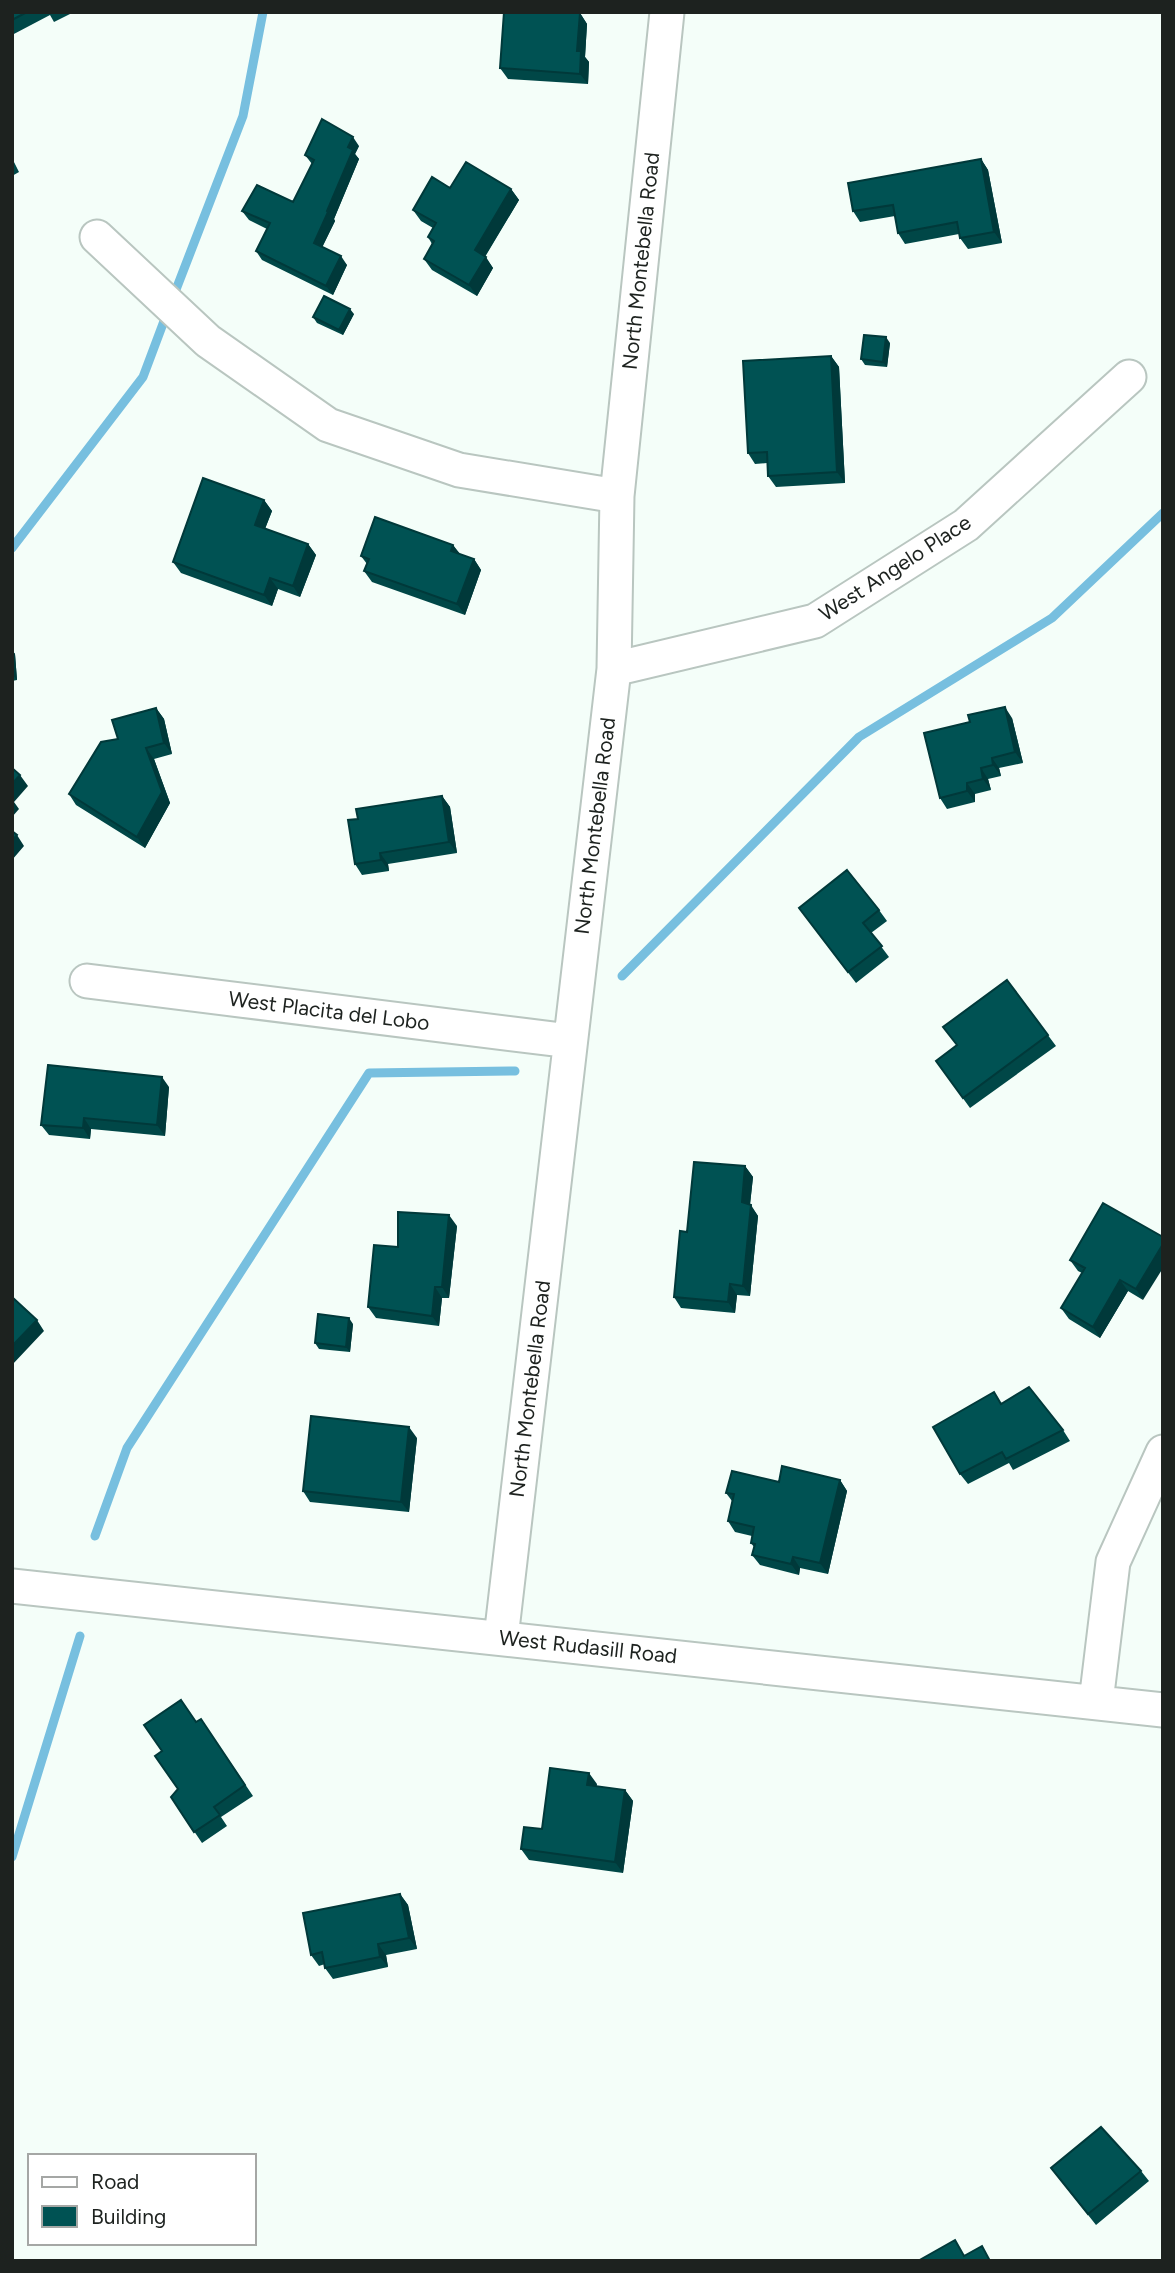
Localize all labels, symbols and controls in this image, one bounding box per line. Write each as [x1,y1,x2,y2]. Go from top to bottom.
street label: North Montebella Road [617,151,664,371]
street label: West Angelo Place [814,509,975,626]
street label: North Montebella Road [569,716,620,936]
street label: West Placita del Lobo [227,986,431,1035]
street label: North Montebella Road [504,1279,555,1499]
street label: West Rudasill Road [498,1625,678,1668]
legend [28,2154,256,2245]
text: Road [91,2169,139,2194]
text: Building [91,2204,166,2229]

